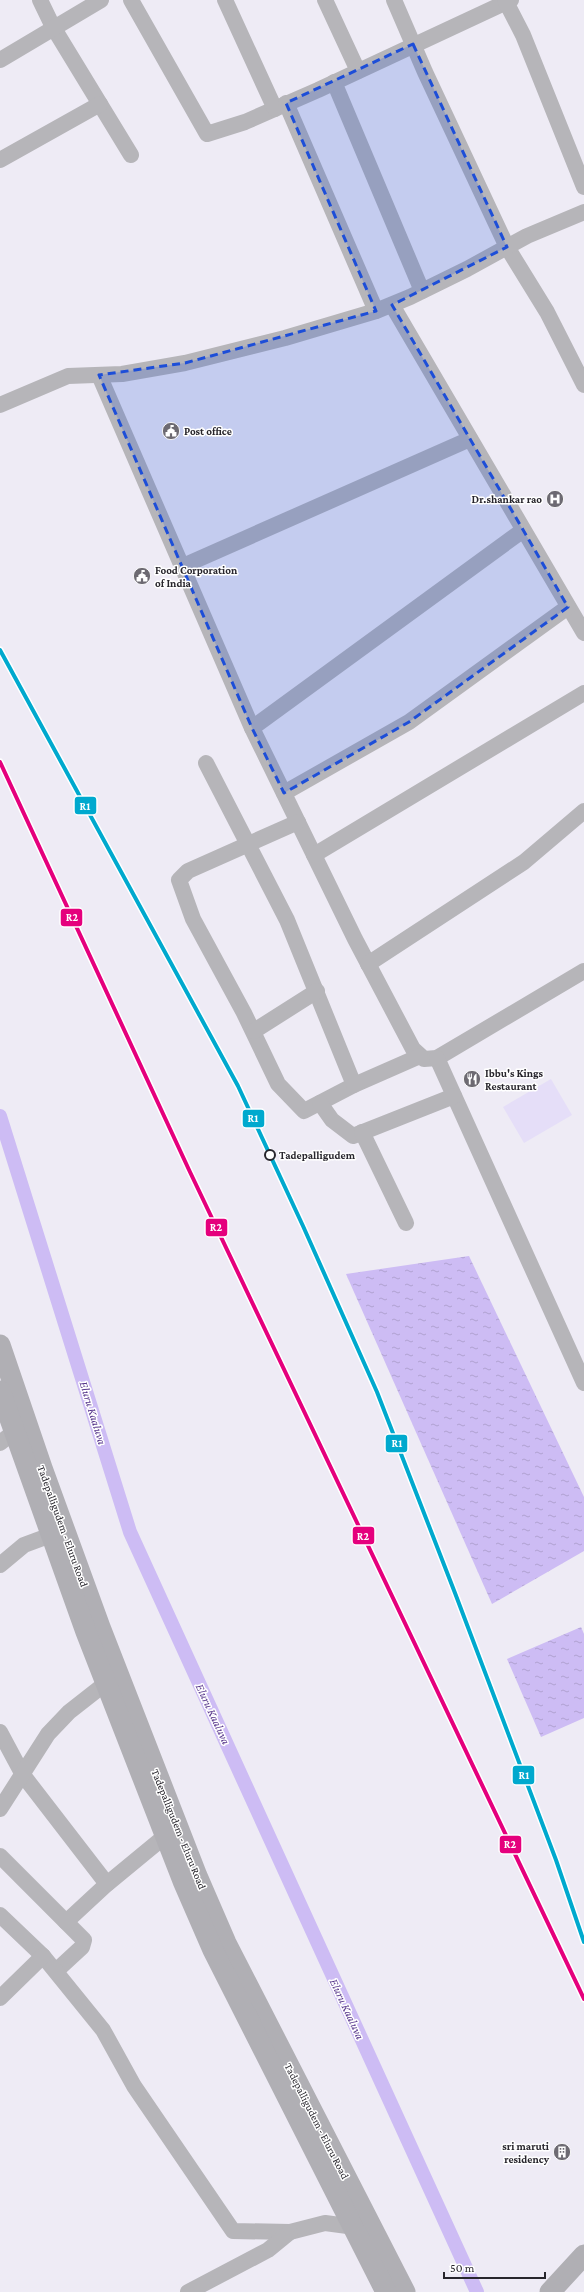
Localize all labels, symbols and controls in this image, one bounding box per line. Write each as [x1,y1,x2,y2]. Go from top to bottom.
public building icon: Post office [161,421,181,441]
place label: Post office [184,425,232,437]
hospital icon: Dr.shankar rao [545,489,565,509]
place label: Dr.shankar rao [472,493,542,505]
place label: Food Corporation of India [155,564,238,589]
public building icon: Food Corporation of India [132,566,152,586]
line badge: R1 [74,796,97,815]
text: R1 [80,800,90,812]
line badge: R2 [60,908,83,927]
text: R2 [66,911,79,923]
place label: Ibbu's Kings Restaurant [485,1067,544,1092]
restaurant icon: Ibbu's Kings Restaurant [462,1069,482,1089]
line badge: R1 [242,1109,265,1128]
text: R1 [248,1112,258,1124]
marker: Tadepalligudem [264,1149,276,1161]
place label: Tadepalligudem [279,1149,356,1161]
line badge: R2 [205,1218,228,1237]
text: R2 [210,1221,223,1233]
water label: Eluru Kaaluva [77,1380,109,1447]
line badge: R1 [385,1434,408,1453]
text: R1 [392,1437,402,1449]
street label: Tadepalligudem - Eluru Road [34,1464,91,1589]
line badge: R2 [352,1526,375,1545]
text: R2 [357,1530,370,1542]
water label: Eluru Kaaluva [193,1681,233,1747]
line badge: R1 [512,1765,535,1785]
street label: Tadepalligudem - Eluru Road [148,1767,209,1891]
text: R1 [519,1769,529,1781]
line badge: R2 [499,1835,522,1854]
text: R2 [504,1838,517,1850]
water label: Eluru Kaaluva [327,1976,367,2042]
street label: Tadepalligudem - Eluru Road [282,2061,352,2182]
place label: sri maruti residency [502,2140,550,2165]
building icon: sri maruti residency [552,2142,572,2162]
scale bar [444,2254,545,2280]
text: 50 m [450,2261,475,2275]

